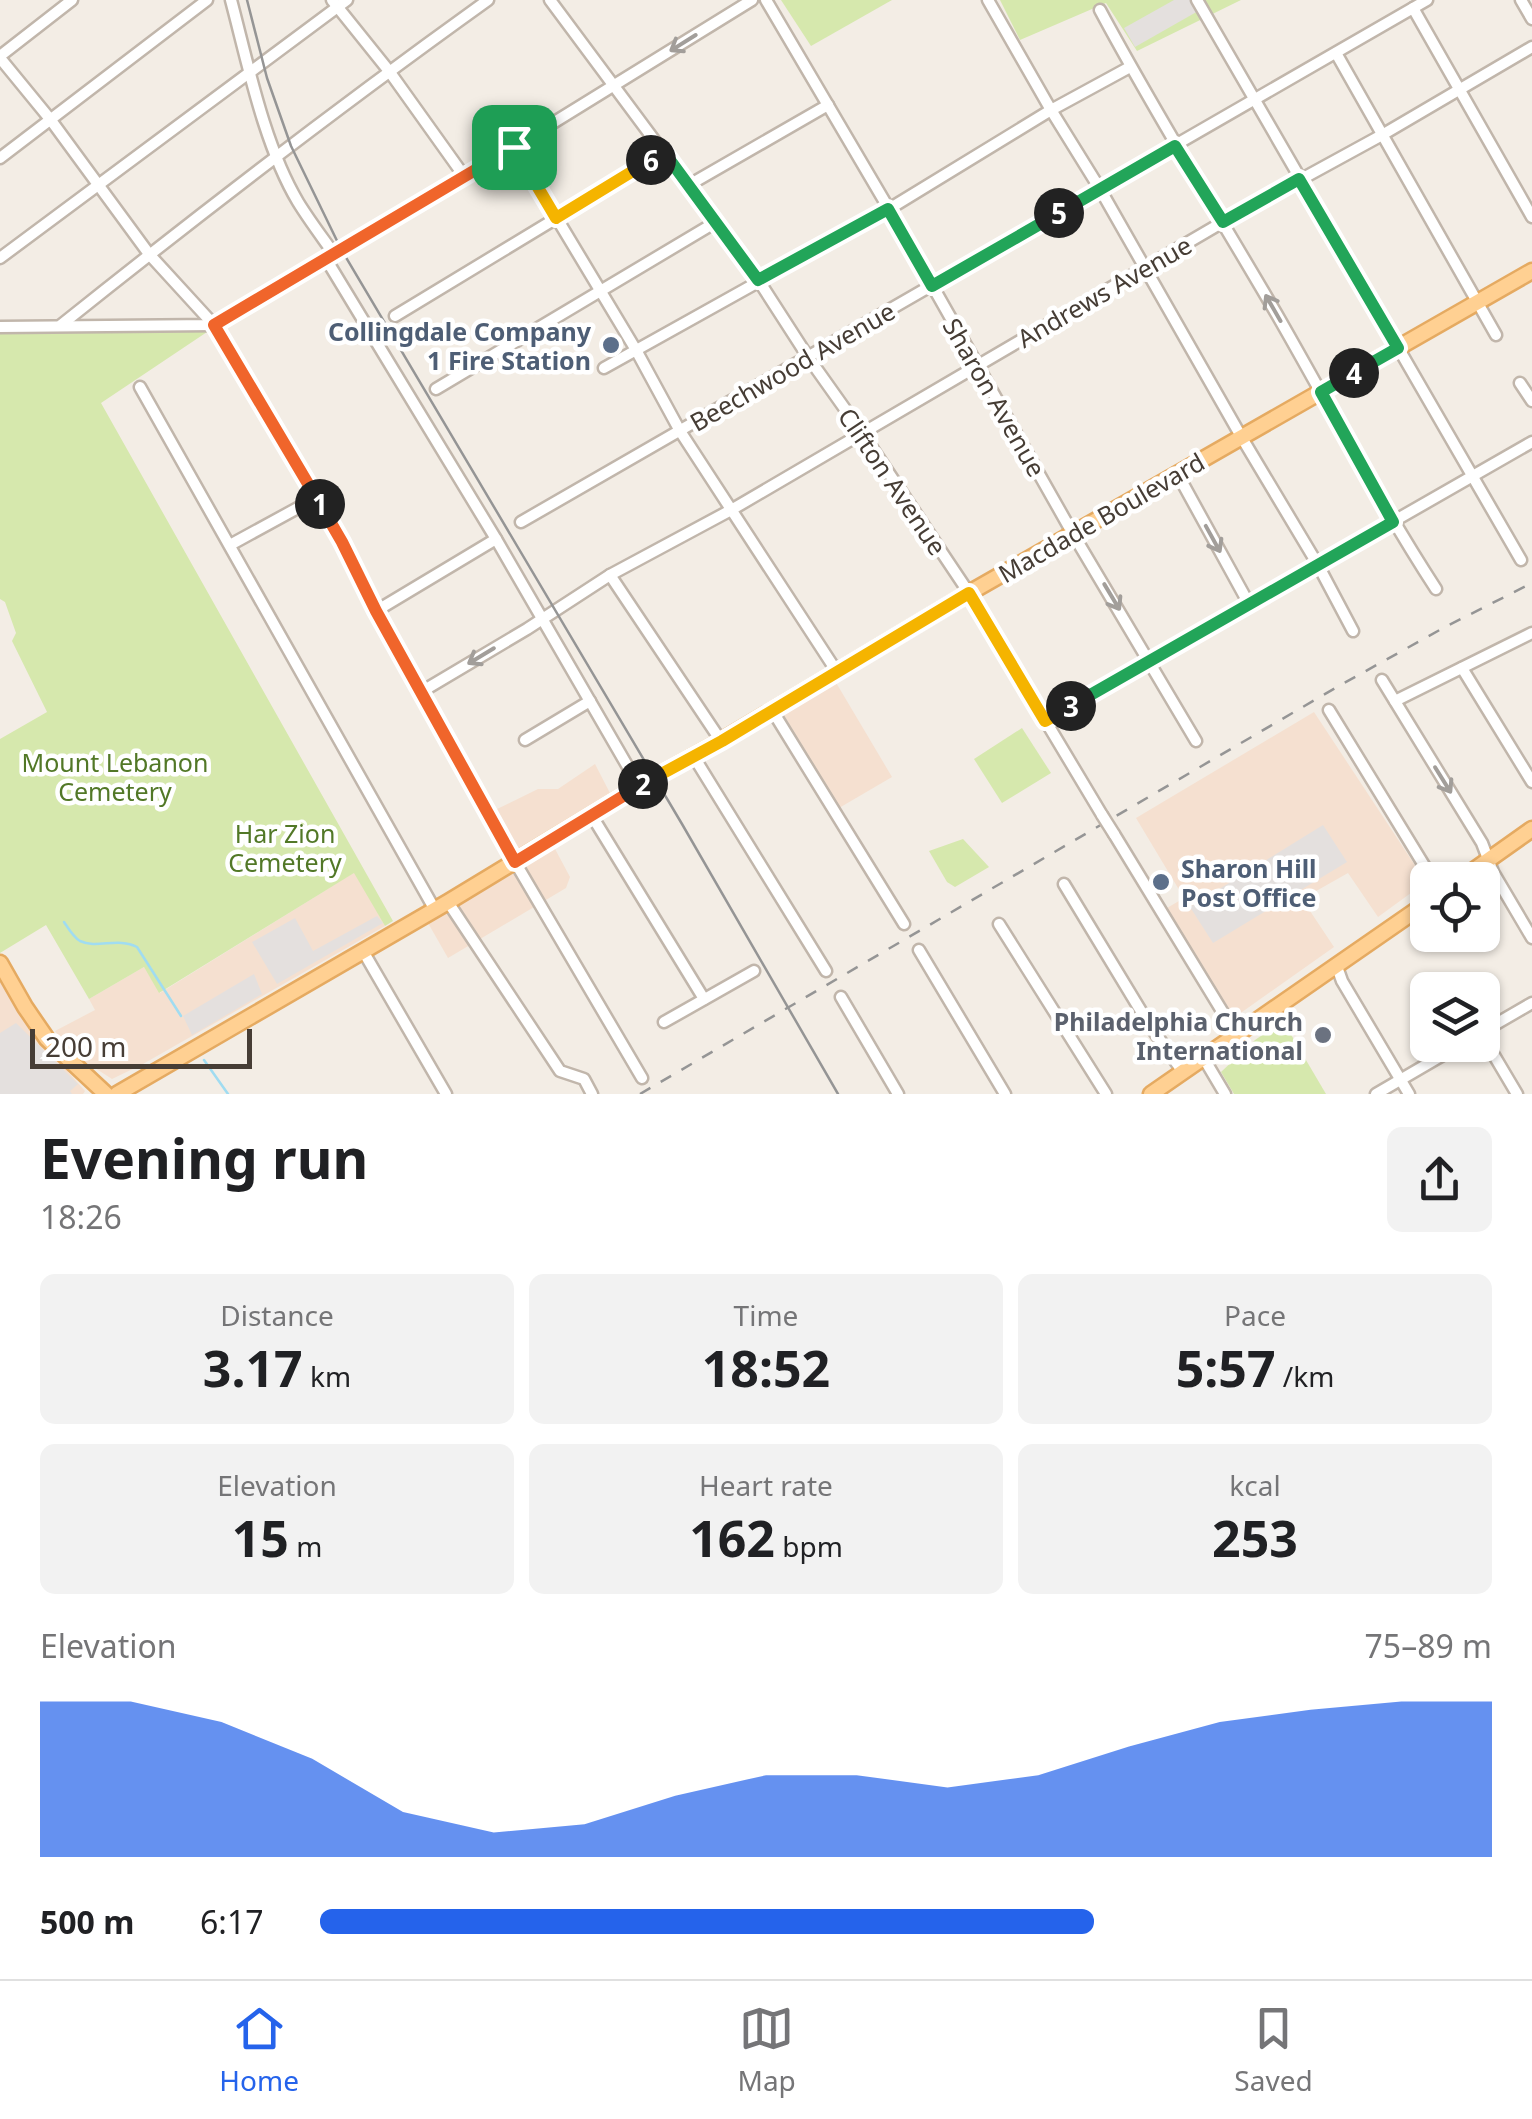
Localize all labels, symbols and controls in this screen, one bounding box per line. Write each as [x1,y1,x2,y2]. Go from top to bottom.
one-way arrow [669,33,698,53]
pin [472,105,557,190]
icon: arrive [487,120,542,175]
pin: 6 [626,135,676,185]
text: 6 [643,141,659,179]
pin: 5 [1034,188,1084,238]
text: 5 [1051,194,1067,232]
street label: Andrews Avenue [1011,227,1197,355]
street label: Beechwood Avenue [683,293,901,439]
one-way arrow [1262,294,1282,323]
street label: Sharon Avenue [936,311,1054,483]
place label: Collingdale Company 1 Fire Station [328,314,592,377]
marker: Collingdale Company 1 Fire Station [600,334,622,356]
pin: 4 [1329,348,1379,398]
text: 4 [1346,354,1362,392]
street label: Clifton Avenue [831,401,955,561]
street label: Macdade Boulevard [992,444,1210,590]
pin: 1 [295,479,345,529]
text: 1 [312,485,328,523]
one-way arrow [1204,523,1224,553]
one-way arrow [1102,582,1122,611]
one-way arrow [467,646,496,666]
pin: 3 [1046,681,1096,731]
text: 3 [1063,687,1079,725]
park label: Mount Lebanon Cemetery [22,745,208,808]
pin: 2 [618,759,668,809]
text: 2 [635,765,651,803]
one-way arrow [1433,765,1453,794]
park label: Har Zion Cemetery [228,816,342,879]
place label: Sharon Hill Post Office [1181,851,1317,914]
map controls [1410,862,1500,1062]
button: locate [1410,862,1500,952]
marker: Sharon Hill Post Office [1150,871,1172,893]
button: layers [1410,972,1500,1062]
place label: Philadelphia Church International [1054,1004,1303,1067]
scale bar [30,1024,252,1068]
marker: Philadelphia Church International [1312,1024,1334,1046]
text: 200 m [45,1027,127,1065]
text: Evening run [40,1120,368,1195]
button: share [1387,1127,1492,1232]
text: 18:26 [40,1195,122,1238]
text: Distance [220,1296,334,1334]
text: Time [734,1296,798,1334]
text: Pace [1224,1296,1286,1334]
text: 3.17 [203,1334,303,1402]
text: 18:52 [702,1334,830,1402]
text: 5:57 [1176,1334,1276,1402]
text: km [303,1357,351,1395]
text: /km [1276,1357,1334,1395]
text: Elevation [217,1466,337,1504]
text: Heart rate [699,1466,833,1504]
text: kcal [1229,1466,1281,1504]
text: 15 [232,1504,289,1572]
text: 162 [689,1504,775,1572]
text: 253 [1212,1504,1298,1572]
text: m [289,1527,322,1565]
text: bpm [775,1527,843,1565]
text: Elevation [40,1624,177,1667]
text: 75–89 m [1365,1624,1492,1667]
text: 500 m [40,1900,134,1943]
text: 6:17 [200,1900,264,1943]
tab: Home [219,2001,299,2099]
tab: Map [737,2001,796,2099]
tab: Saved [1234,2001,1313,2099]

